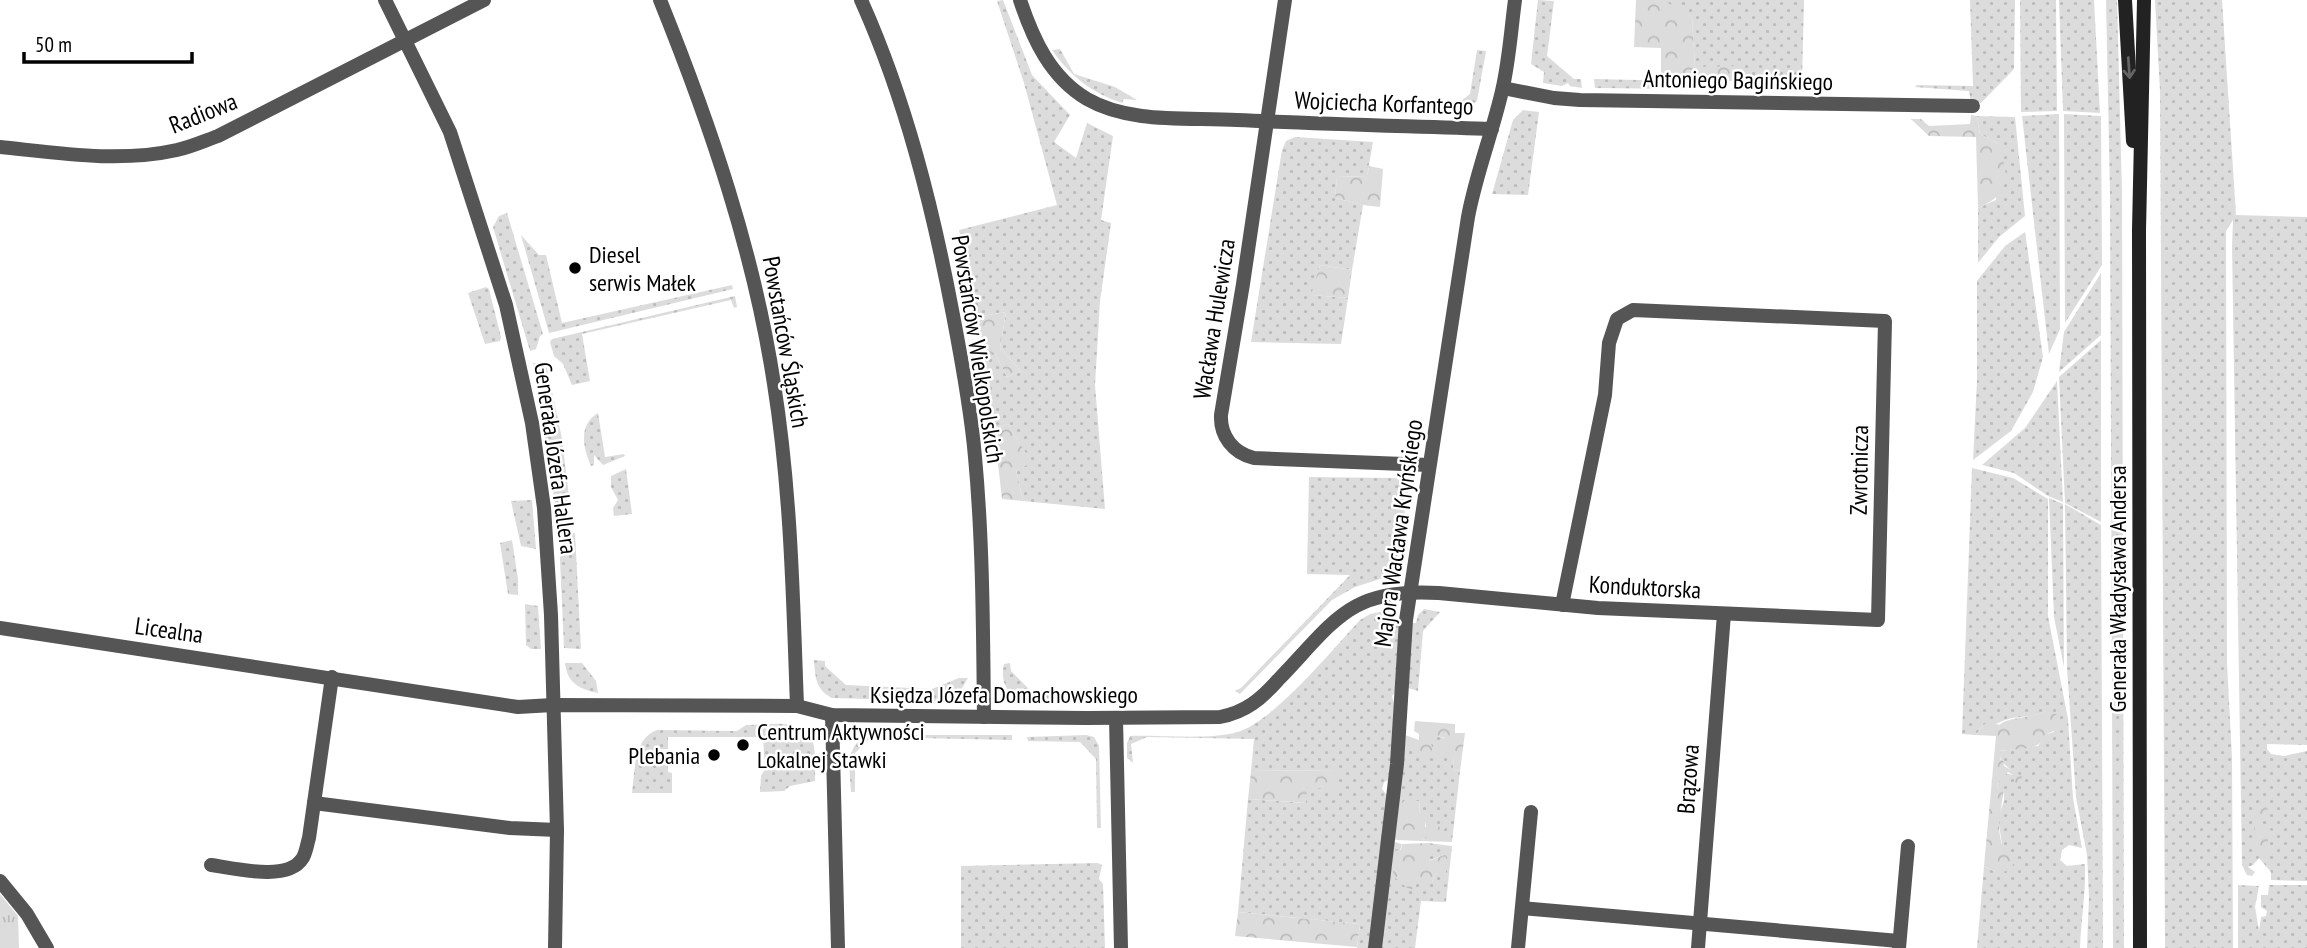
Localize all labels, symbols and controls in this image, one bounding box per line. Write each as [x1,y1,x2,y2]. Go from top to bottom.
scale bar [24,21,192,65]
text: 50 m [35,31,72,58]
one-way arrow [2122,56,2135,79]
street label: Antoniego Bagińskiego [1643,63,1833,97]
street label: Wojciecha Korfantego [1294,84,1474,122]
street label: Radiowa [164,85,242,141]
street label: Powstańców Wielkopolskich [945,233,1011,465]
street label: Wacława Hulewicza [1186,237,1242,401]
place label: Diesel serwis Małek [589,239,697,298]
street label: Powstańców Śląskich [756,254,816,430]
marker: Diesel serwis Małek [567,260,583,276]
street label: Generała Józefa Hallera [527,360,585,556]
street label: Majora Wacława Kryńskiego [1367,417,1429,649]
street label: Zwrotnicza [1843,425,1875,515]
street label: Generała Władysława Andersa [2102,465,2133,713]
street label: Konduktorska [1588,569,1702,605]
street label: Licealna [133,610,205,650]
street label: Księdza Józefa Domachowskiego [870,679,1138,710]
place label: Centrum Aktywności Lokalnej Stawki [757,716,925,775]
marker: Centrum Aktywności Lokalnej Stawki [735,737,751,753]
place label: Plebania [628,740,700,771]
street label: Brązowa [1670,743,1706,815]
marker: Plebania [706,747,722,763]

